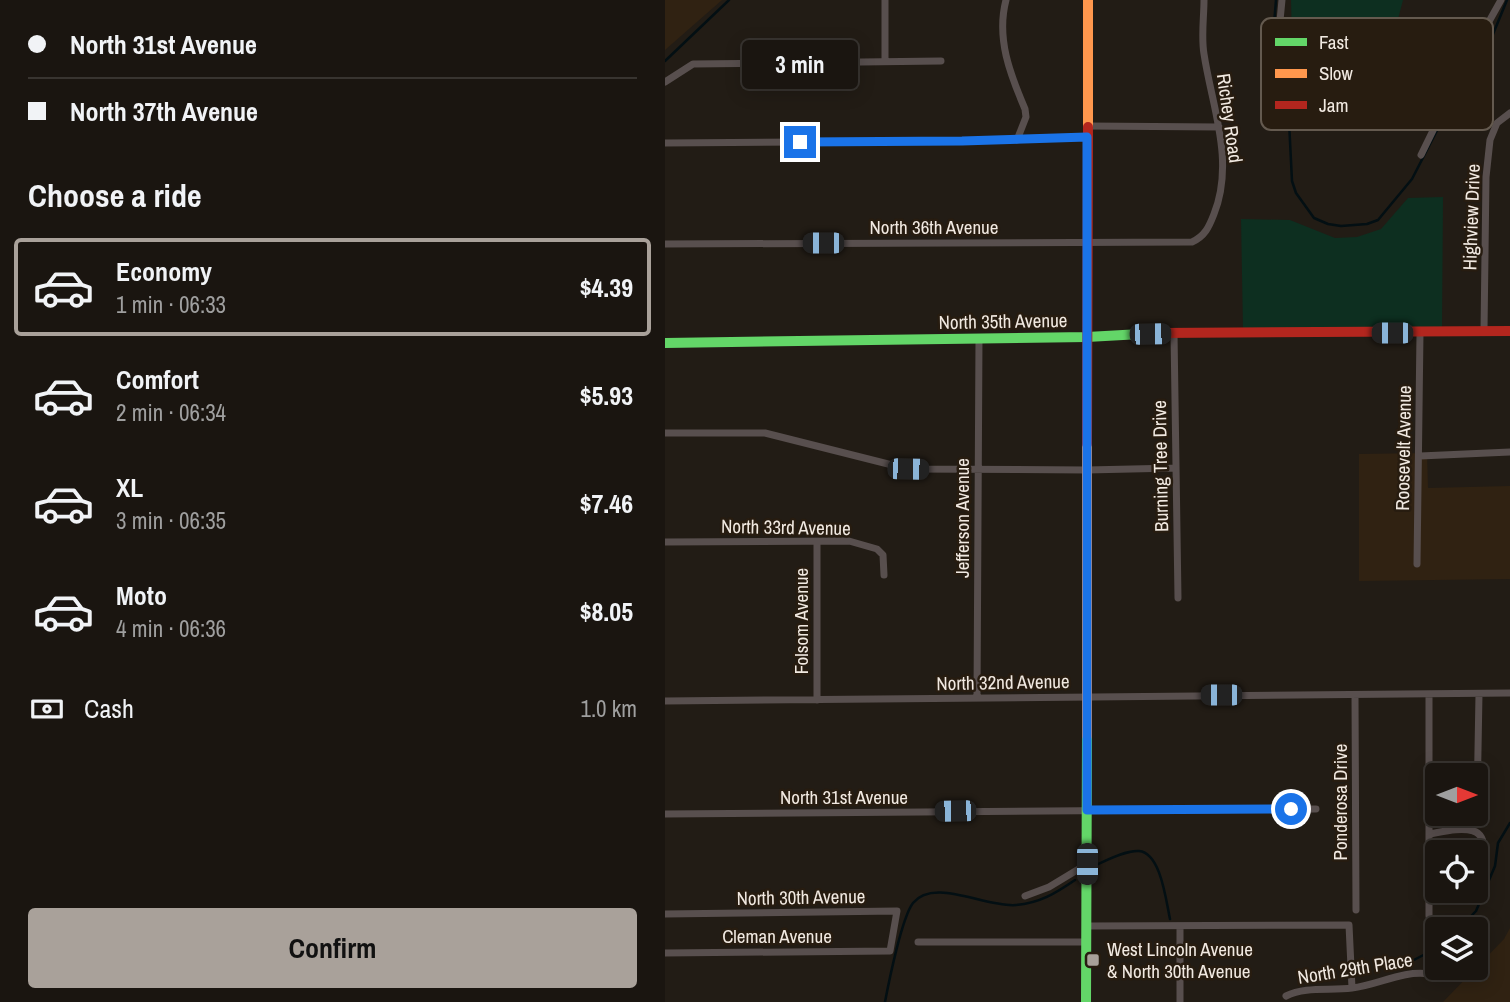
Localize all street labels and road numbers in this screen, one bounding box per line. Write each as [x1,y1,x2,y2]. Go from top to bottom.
street label: Richey Road [1211,72,1249,164]
street label: Highview Drive [1456,163,1486,271]
street label: North 36th Avenue [870,214,998,240]
street label: North 35th Avenue [938,307,1068,335]
street label: Roosevelt Avenue [1389,385,1417,511]
street label: Burning Tree Drive [1146,400,1174,532]
street label: Jefferson Avenue [949,458,975,578]
street label: North 33rd Avenue [721,513,851,541]
street label: Folsom Avenue [788,568,814,674]
street label: North 32nd Avenue [936,668,1070,696]
street label: Ponderosa Drive [1327,744,1353,860]
street label: North 31st Avenue [780,784,908,810]
street label: North 30th Avenue [736,883,866,911]
street label: Cleman Avenue [722,923,832,949]
street label: North 29th Place [1296,946,1414,990]

